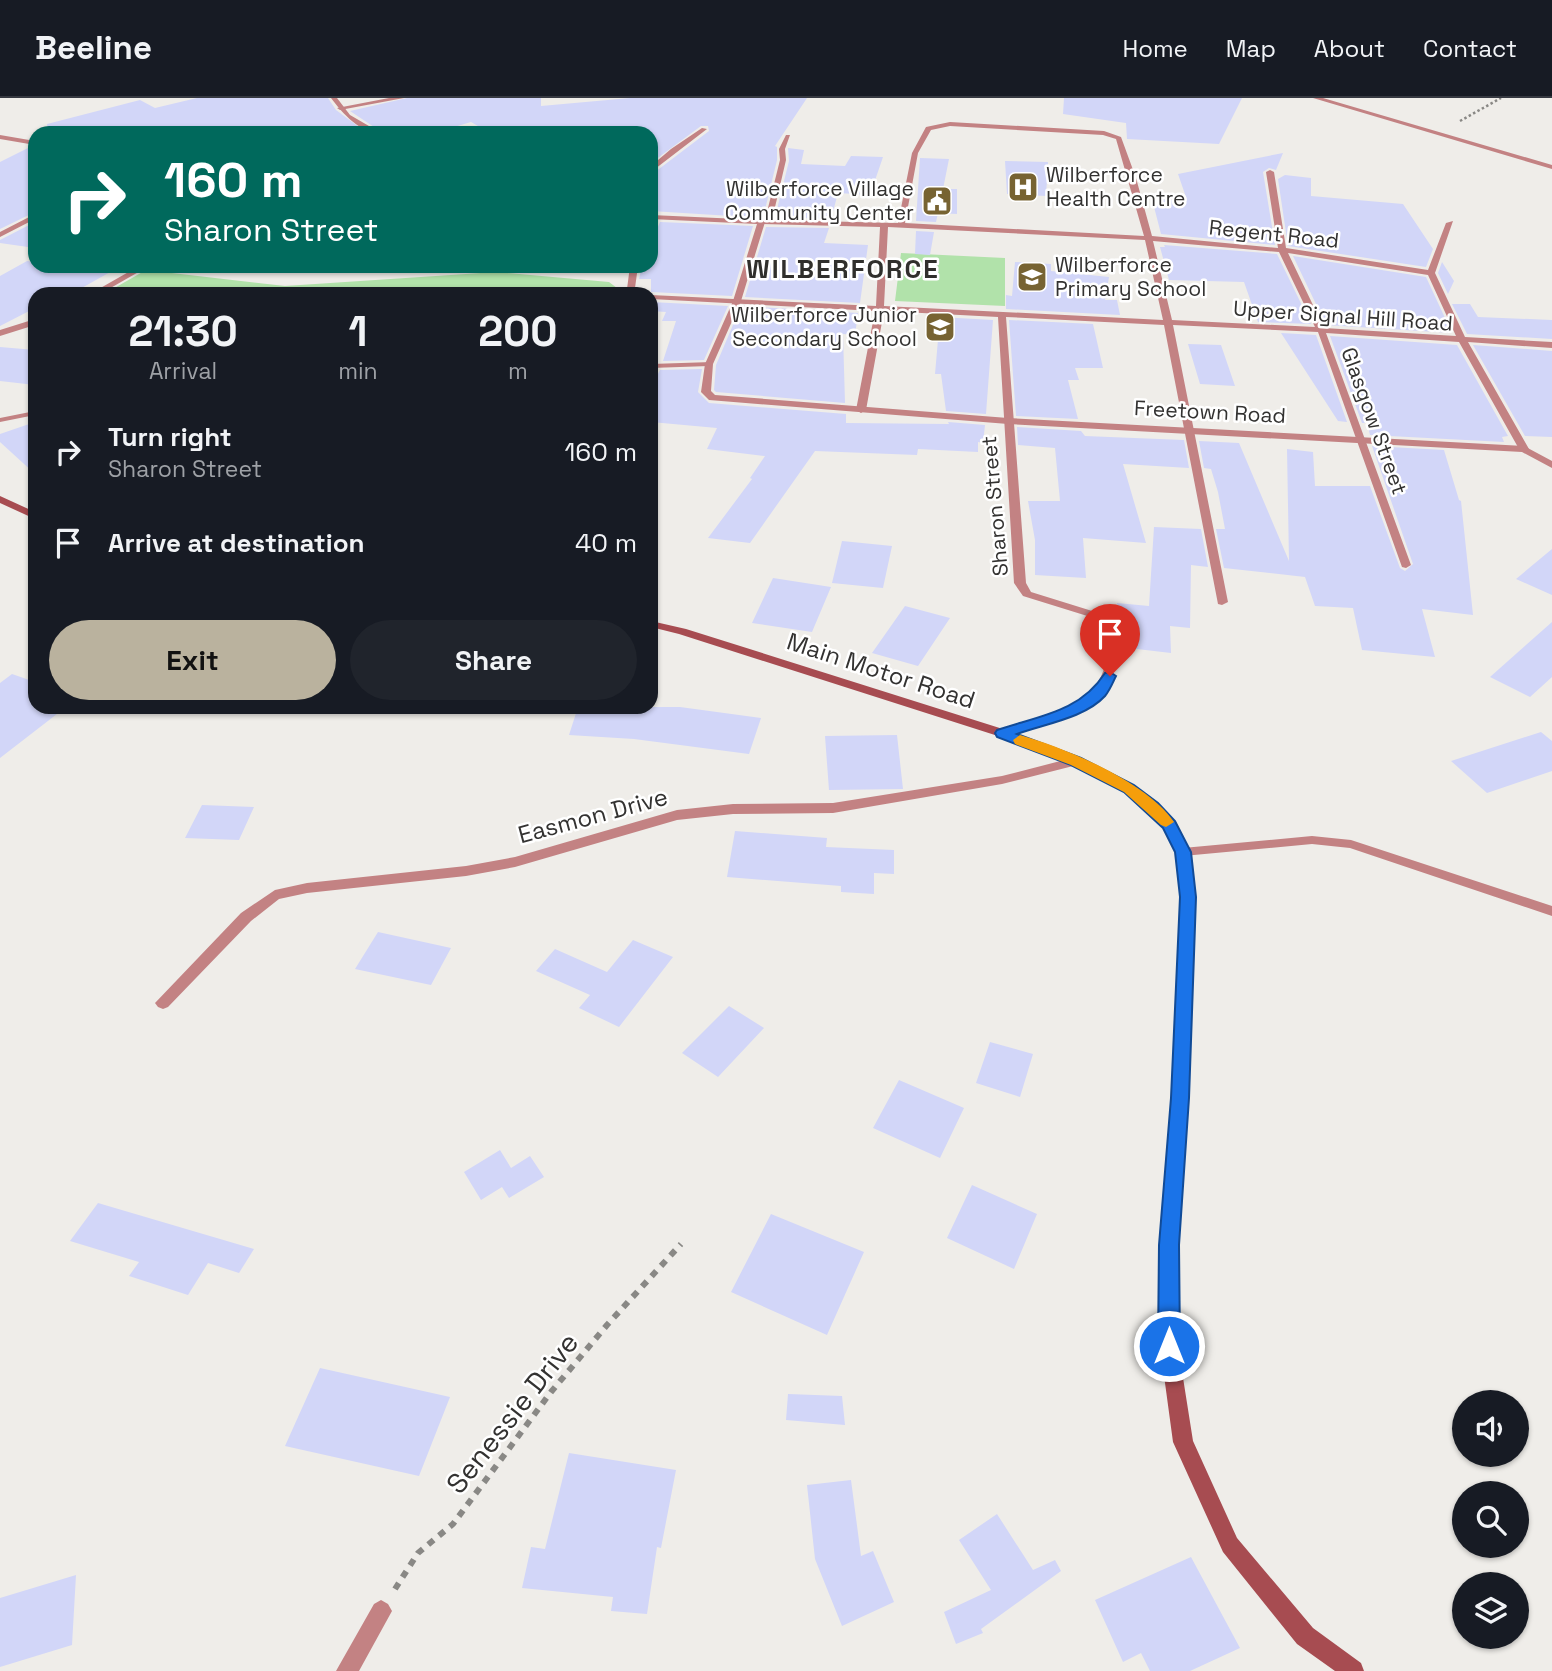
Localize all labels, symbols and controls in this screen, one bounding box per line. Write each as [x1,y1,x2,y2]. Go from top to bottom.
text: Beeline [35,27,152,69]
text: Home [1122,33,1188,64]
text: Map [1226,33,1276,64]
text: About [1314,33,1385,64]
text: Contact [1423,33,1517,64]
text: 160 m [164,149,302,211]
icon: right [49,154,140,245]
place label: Wilberforce Health Centre [1046,161,1185,212]
hospital icon: Wilberforce Health Centre [1006,170,1040,204]
place label: Wilberforce Village Community Center [725,175,914,226]
public building icon: Wilberforce Village Community Center [920,184,954,218]
text: Sharon Street [164,210,379,250]
street label: Regent Road [1208,213,1340,254]
place label: Wilberforce Primary School [1055,251,1206,302]
district label: WILBERFORCE [746,252,940,286]
school or university icon: Wilberforce Primary School [1015,260,1049,294]
street label: Upper Signal Hill Road [1232,294,1454,337]
place label: Wilberforce Junior Secondary School [731,301,917,352]
text: 21:30 [128,305,238,358]
text: 1 [348,305,367,358]
text: 200 [478,305,558,358]
school or university icon: Wilberforce Junior Secondary School [923,310,957,344]
street label: Glasgow Street [1335,344,1414,498]
text: Arrival [149,356,217,386]
text: min [338,356,378,386]
text: m [508,356,528,386]
street label: Freetown Road [1133,394,1287,429]
text: Turn right [108,420,232,454]
icon: right [49,433,87,471]
text: 160 m [565,435,637,469]
street label: Sharon Street [975,435,1014,577]
text: Sharon Street [108,454,262,484]
icon: arrive [49,524,87,562]
text: Arrive at destination [108,526,365,560]
text: 40 m [575,526,637,560]
pin [1080,604,1140,676]
icon: arrive [1091,615,1129,653]
button: Exit [49,620,336,700]
button: Share [350,620,637,700]
street label: Main Motor Road [783,625,979,716]
street label: Easmon Drive [515,781,671,850]
position arrow [1132,1309,1206,1383]
street label: Senessie Drive [438,1325,586,1501]
map controls [1452,1390,1529,1649]
button: sound [1452,1390,1529,1467]
button: search [1452,1481,1529,1558]
button: layers [1452,1572,1529,1649]

